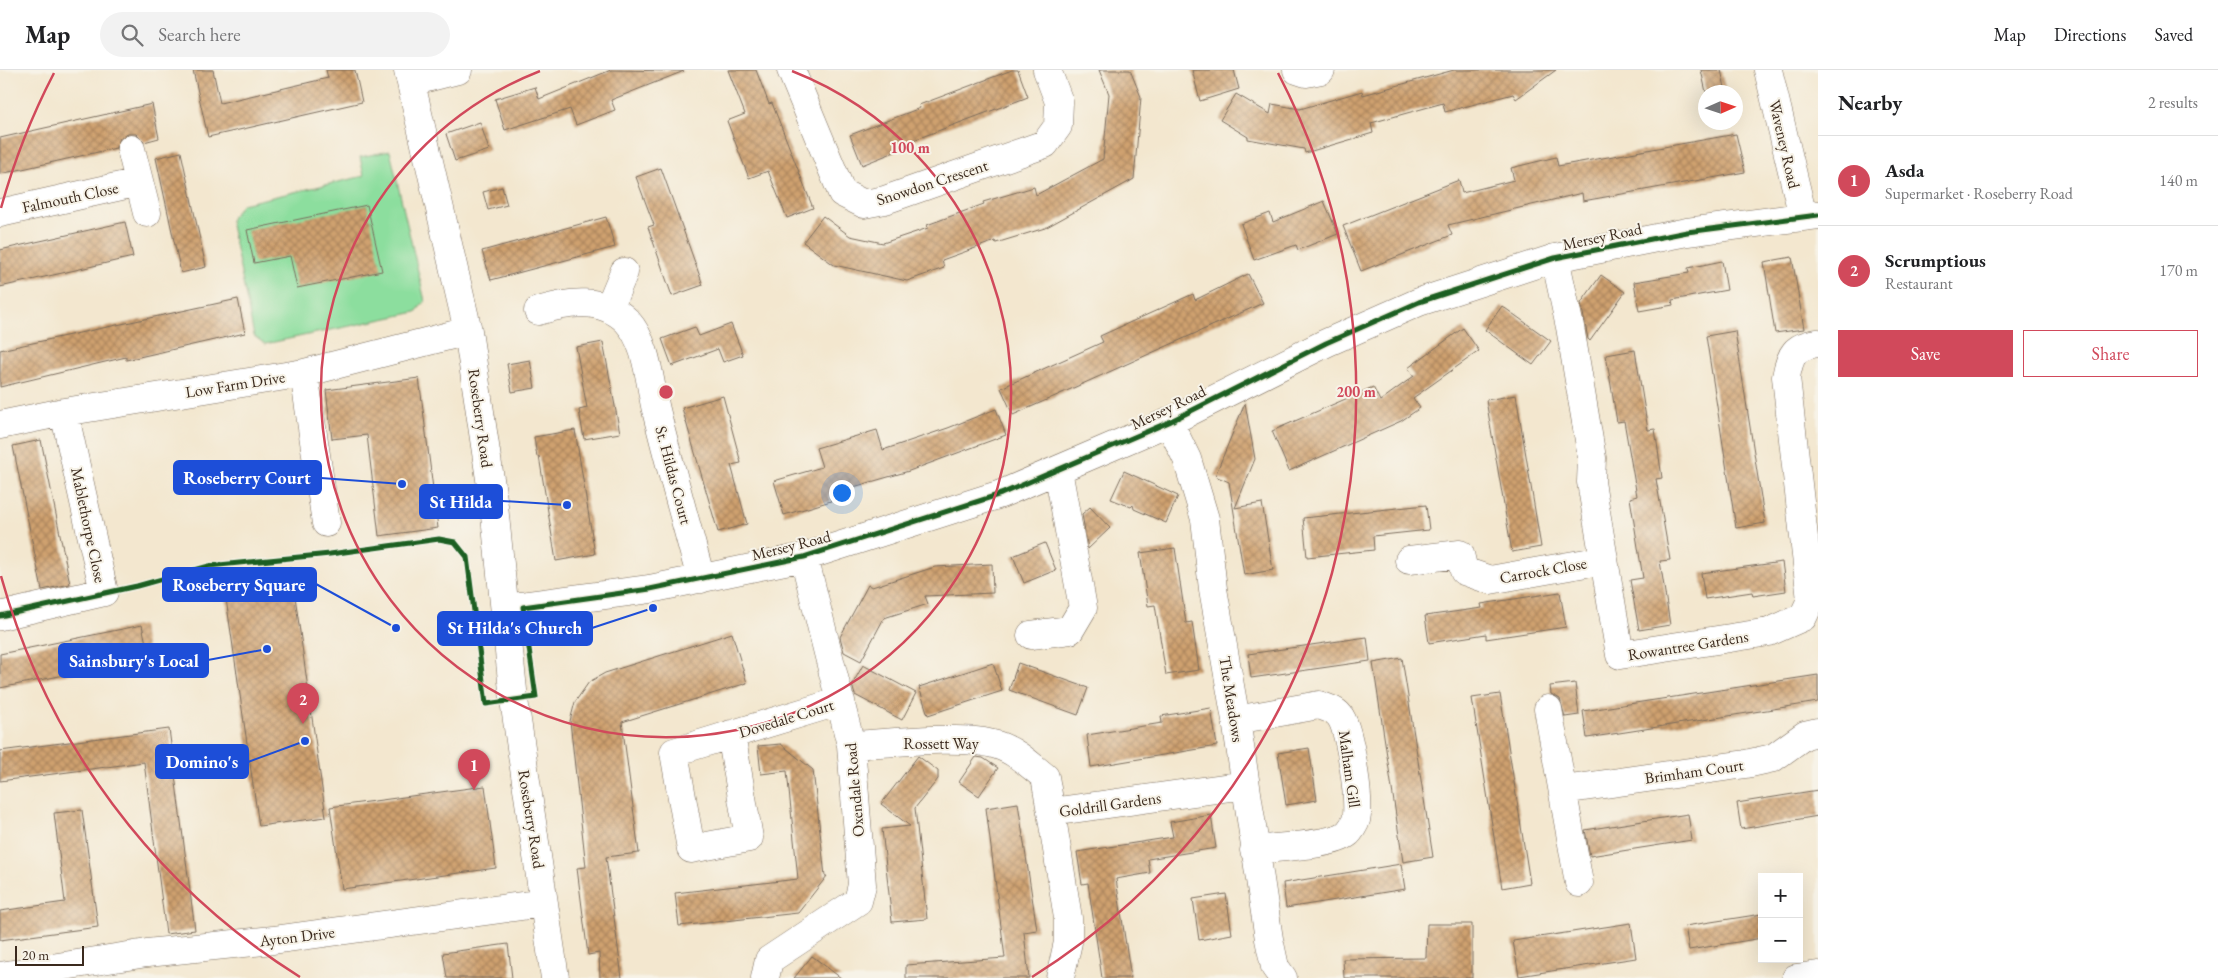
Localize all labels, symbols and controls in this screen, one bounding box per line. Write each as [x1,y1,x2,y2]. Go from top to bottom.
search box [100,12,450,57]
text: Map [25,19,70,50]
icon: search [118,21,146,49]
text: Search here [158,22,241,47]
text: Map [1994,23,2026,46]
text: Directions [2054,23,2126,46]
text: Saved [2154,23,2193,46]
north arrow [1698,85,1743,130]
text: Nearby [1838,89,1902,116]
text: 2 results [2148,92,2198,113]
street label: Waveney Road [1764,98,1805,191]
text: 100 m [890,138,930,157]
street label: Snowdon Crescent [874,155,990,210]
text: Asda [1885,158,1924,183]
text: 1 [1850,170,1858,191]
text: 140 m [2159,170,2198,191]
street label: Falmouth Close [20,177,120,218]
text: Supermarket · Roseberry Road [1885,183,2073,204]
street label: Mersey Road [1560,218,1645,255]
text: Scrumptious [1885,248,1986,273]
text: 2 [1850,260,1858,281]
text: 170 m [2159,260,2198,281]
text: Restaurant [1885,273,1953,294]
button: Save [1838,330,2013,377]
button: Share [2023,330,2198,377]
street label: Low Farm Drive [184,366,286,403]
street label: Roseberry Road [463,367,498,470]
street label: Mersey Road [1127,380,1210,435]
text: 200 m [1336,382,1376,401]
centre of rings [657,383,675,401]
street label: St. Hildas Court [650,424,697,527]
callout: Roseberry Court [174,461,321,494]
street label: Mablethorpe Close [66,466,111,585]
text: Roseberry Court [183,466,311,489]
your location [829,480,855,506]
callout: St Hilda [420,485,502,518]
text: St Hilda [430,490,492,513]
street label: Mersey Road [749,525,834,565]
street label: Carrock Close [1498,553,1588,588]
callout: Roseberry Square [163,568,316,601]
text: Roseberry Square [173,573,306,596]
callout: St Hilda's Church [438,612,592,645]
text: St Hilda's Church [448,616,582,639]
street label: Rowantree Gardens [1626,626,1750,665]
callout: Sainsbury's Local [59,644,208,677]
text: Sainsbury's Local [69,649,199,672]
street label: The Meadows [1214,654,1249,744]
pin: 2 [287,683,319,724]
street label: Dovedale Court [736,694,836,743]
street label: Malham Gill [1334,729,1365,809]
street label: Rossett Way [903,733,980,754]
street label: Oxendale Road [840,741,869,838]
callout: Domino's [156,745,248,778]
pin: 1 [458,749,490,790]
text: Domino's [166,750,238,773]
street label: Brimham Court [1643,754,1745,789]
street label: Roseberry Road [513,768,550,871]
street label: Goldrill Gardens [1058,787,1162,822]
map controls [1758,873,1803,963]
button: + [1758,873,1803,918]
button: − [1758,918,1803,963]
street label: Ayton Drive [257,921,336,952]
scale bar [15,943,84,966]
text: 20 m [22,946,49,964]

